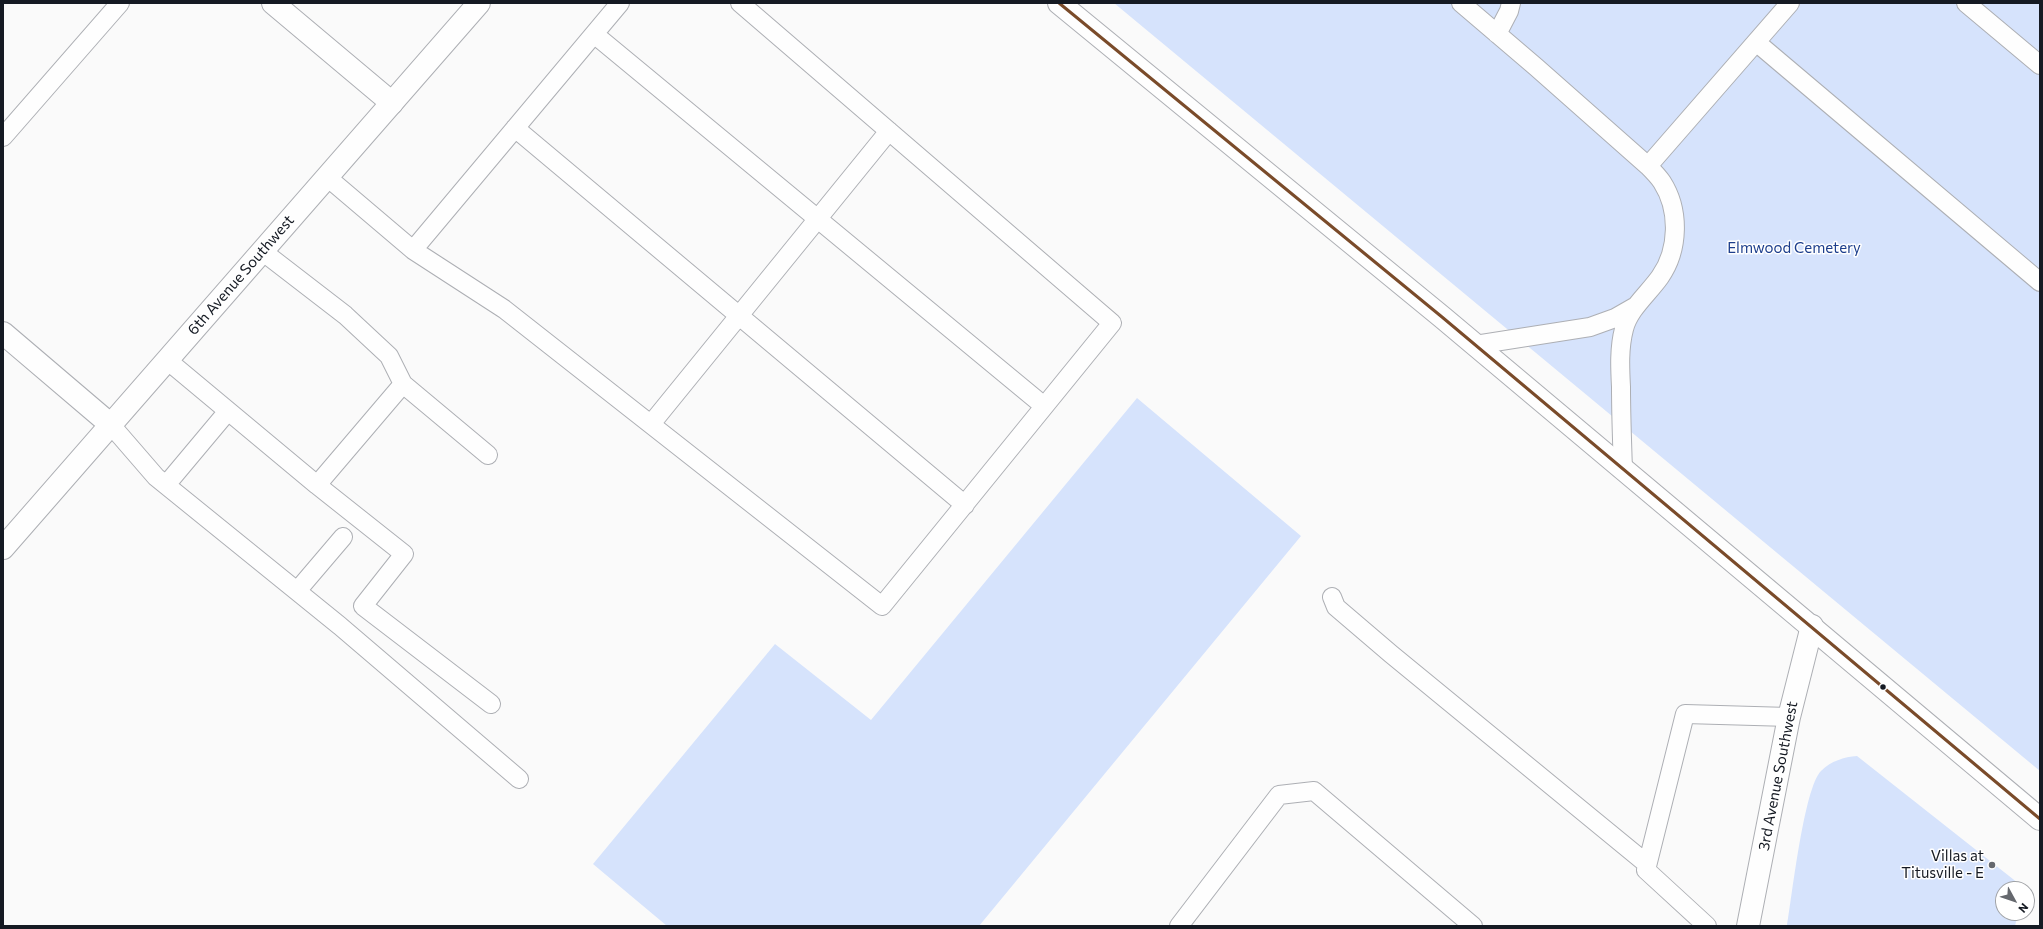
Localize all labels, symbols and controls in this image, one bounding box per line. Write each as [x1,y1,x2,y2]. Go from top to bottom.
street label: 6th Avenue Southwest [184,211,298,339]
park label: Elmwood Cemetery [1727,239,1861,257]
unlabelled marker [1878,682,1888,692]
street label: 3rd Avenue Southwest [1755,700,1801,852]
place label: Villas at Titusville - E [1901,847,1984,882]
marker: Villas at Titusville - E [1987,860,1997,870]
north arrow [1995,881,2035,921]
text: N [2016,901,2031,916]

